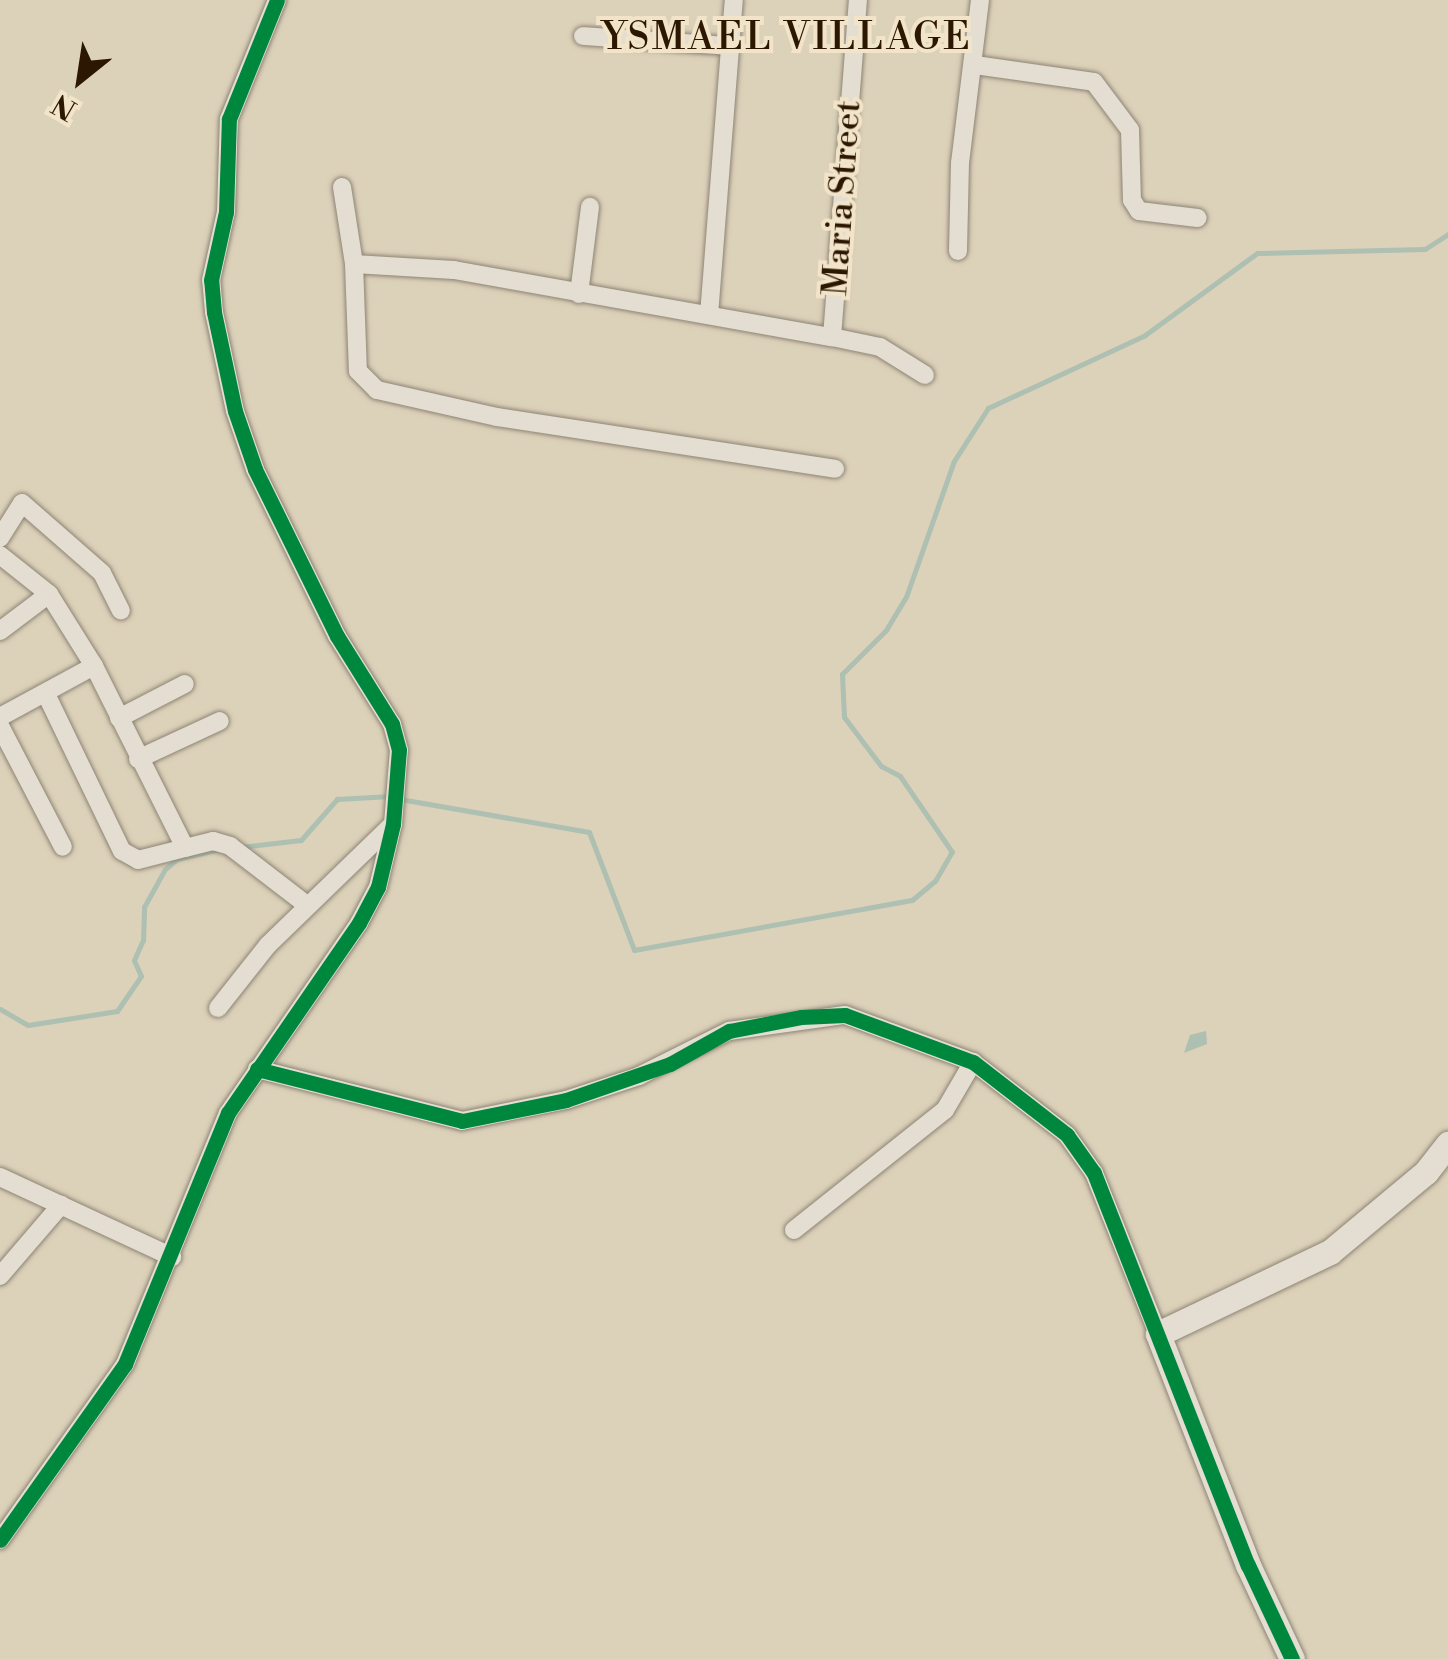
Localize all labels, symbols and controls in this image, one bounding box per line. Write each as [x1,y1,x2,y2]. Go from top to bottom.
district label: YSMAEL VILLAGE [602,15,972,61]
north arrow [30,30,130,130]
text: N [46,86,83,127]
street label: Maria Street [815,99,871,297]

